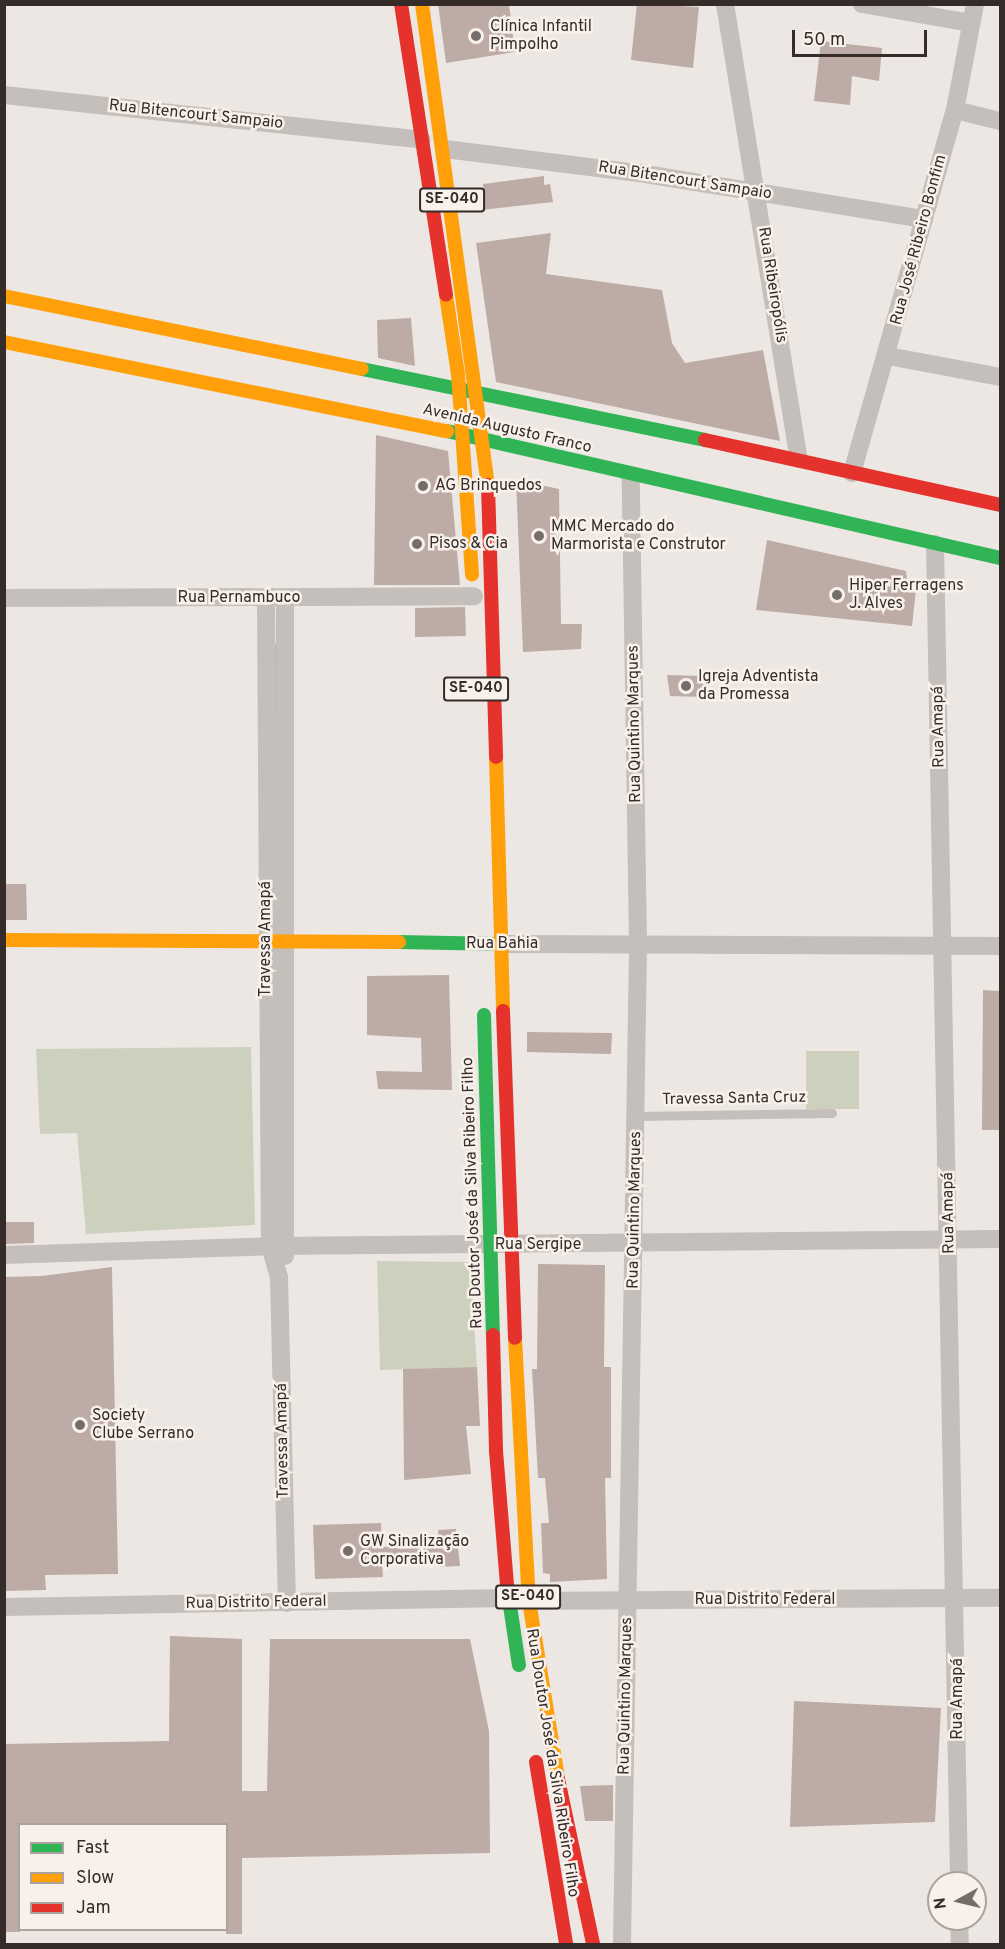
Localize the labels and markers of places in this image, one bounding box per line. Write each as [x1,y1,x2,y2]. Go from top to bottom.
place label: Clínica Infantil Pimpolho [490,17,592,55]
marker: Clínica Infantil Pimpolho [467,27,485,45]
place label: AG Brinquedos [435,476,542,496]
marker: AG Brinquedos [416,479,430,493]
place label: MMC Mercado do Marmorista e Construtor [551,517,726,555]
marker: MMC Mercado do Marmorista e Construtor [532,529,546,543]
place label: Pisos & Cia [429,534,508,554]
marker: Pisos & Cia [410,537,424,551]
place label: Hiper Ferragens J. Alves [849,576,964,614]
marker: Hiper Ferragens J. Alves [830,588,844,602]
place label: Igreja Adventista da Promessa [698,667,819,705]
marker: Igreja Adventista da Promessa [679,679,693,693]
place label: Society Clube Serrano [92,1406,194,1444]
marker: Society Clube Serrano [73,1418,87,1432]
place label: GW Sinalização Corporativa [360,1532,469,1570]
marker: GW Sinalização Corporativa [341,1544,355,1558]

